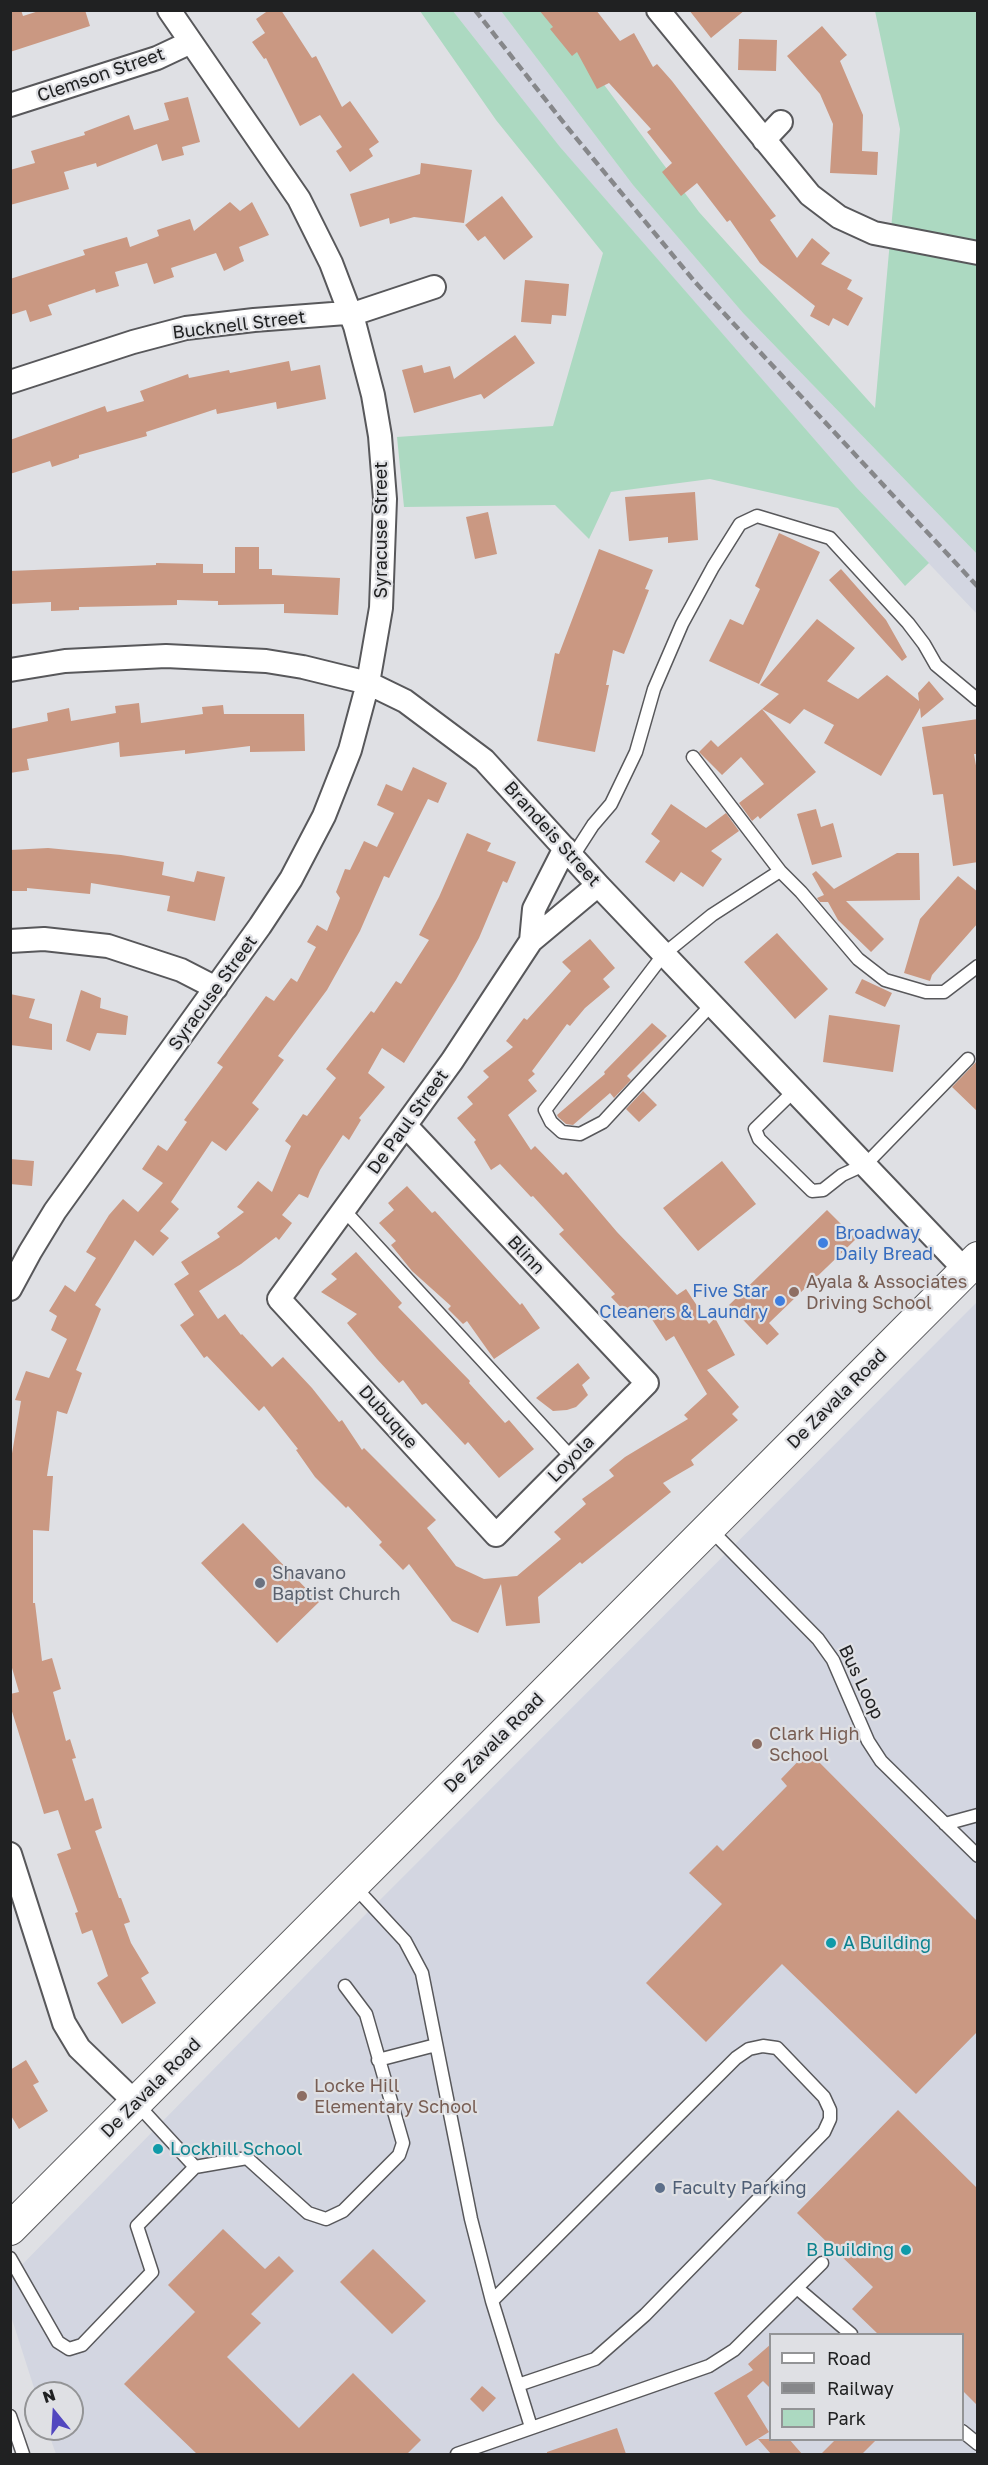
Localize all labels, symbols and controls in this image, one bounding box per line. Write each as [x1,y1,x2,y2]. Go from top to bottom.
street label: Clemson Street [34,43,168,107]
street label: Bucknell Street [171,306,307,344]
street label: Syracuse Street [370,462,392,598]
street label: Brandeis Street [499,777,605,891]
street label: Syracuse Street [164,931,262,1055]
street label: De Paul Street [363,1066,453,1178]
place label: Broadway Daily Bread [835,1222,933,1264]
street label: Blinn [503,1231,549,1279]
marker: Broadway Daily Bread [816,1236,830,1250]
place label: Ayala & Associates Driving School [806,1271,967,1314]
place label: Five Star Cleaners & Laundry [599,1280,768,1322]
marker: Ayala & Associates Driving School [787,1285,801,1299]
marker: Five Star Cleaners & Laundry [773,1294,787,1308]
street label: De Zavala Road [783,1345,891,1453]
street label: Dubuque [354,1381,422,1453]
street label: Loyola [543,1431,599,1487]
place label: Shavano Baptist Church [272,1562,400,1604]
marker: Shavano Baptist Church [253,1576,267,1590]
street label: Bus Loop [834,1641,888,1723]
street label: De Zavala Road [440,1689,548,1797]
place label: Clark High School [769,1723,860,1766]
marker: Clark High School [750,1737,764,1751]
place label: A Building [843,1932,931,1954]
marker: A Building [824,1936,838,1950]
street label: De Zavala Road [97,2034,205,2142]
place label: Locke Hill Elementary School [314,2075,478,2118]
marker: Locke Hill Elementary School [295,2089,309,2103]
place label: Lockhill School [170,2138,303,2160]
marker: Lockhill School [151,2142,165,2156]
place label: Faculty Parking [672,2177,807,2199]
marker: Faculty Parking [653,2181,667,2195]
place label: B Building [806,2239,894,2261]
marker: B Building [899,2243,913,2257]
legend [769,2333,964,2441]
text: Road [827,2347,871,2369]
text: Railway [827,2377,894,2399]
north arrow [24,2381,84,2441]
text: N [40,2384,58,2407]
text: Park [827,2407,866,2429]

